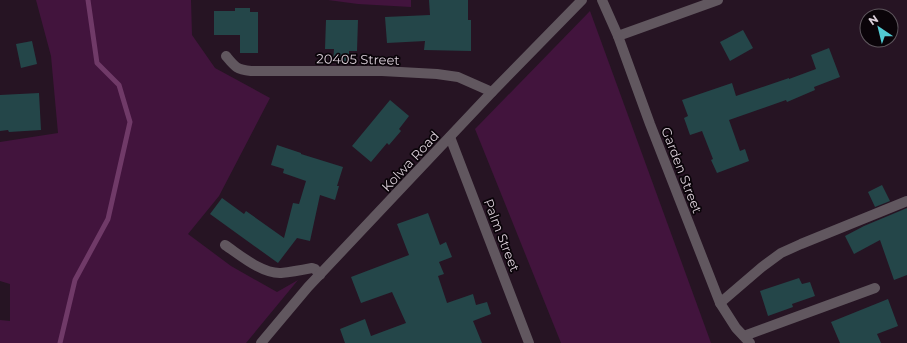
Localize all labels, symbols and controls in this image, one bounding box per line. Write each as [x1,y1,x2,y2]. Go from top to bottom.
north arrow [859,8,899,48]
text: N [866,12,881,28]
street label: 20405 Street [316,50,400,68]
street label: Garden Street [658,125,706,215]
street label: Kolwa Road [378,127,442,195]
street label: Palm Street [481,196,523,274]

